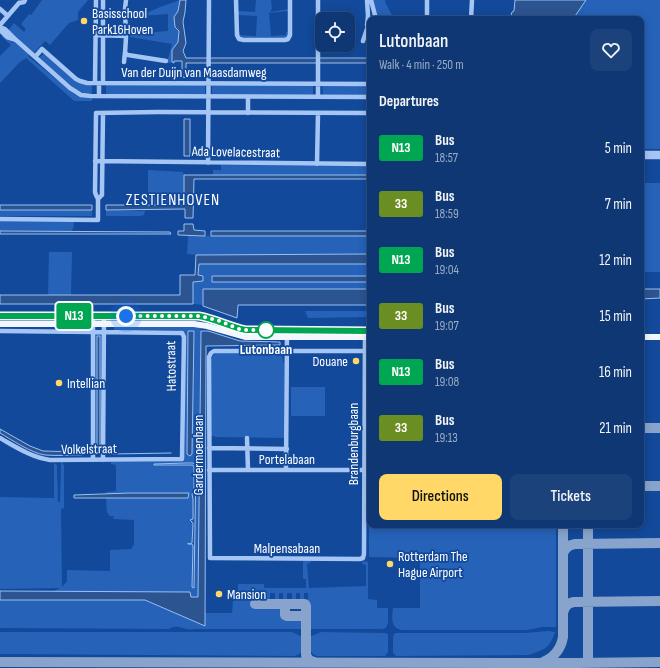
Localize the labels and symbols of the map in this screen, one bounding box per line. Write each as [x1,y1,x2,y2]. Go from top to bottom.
place label: Basisschool Park16Hoven [92,5,153,38]
marker: Basisschool Park16Hoven [79,16,89,26]
street label: Van der Duijn van Maasdamweg [121,64,267,81]
street label: Ada Lovelacestraat [191,143,280,161]
district label: ZESTIENHOVEN [126,191,220,210]
line badge: N13 [51,303,97,329]
your location [116,306,136,326]
marker: Lutonbaan [257,321,275,339]
street label: Hatostraat [162,341,180,391]
place label: Lutonbaan [240,341,292,358]
place label: Douane [312,353,348,370]
marker: Douane [351,356,361,366]
place label: Intellian [67,375,105,392]
marker: Intellian [54,378,64,388]
street label: Brandenburgbaan [345,403,362,485]
street label: Gardermoenbaan [190,415,207,495]
street label: Volkelstraat [61,440,117,458]
street label: Portelabaan [259,451,315,468]
street label: Malpensabaan [254,540,320,557]
place label: Rotterdam The Hague Airport [398,548,468,581]
marker: Rotterdam The Hague Airport [385,559,395,569]
place label: Mansion [227,586,266,603]
marker: Mansion [214,589,224,599]

